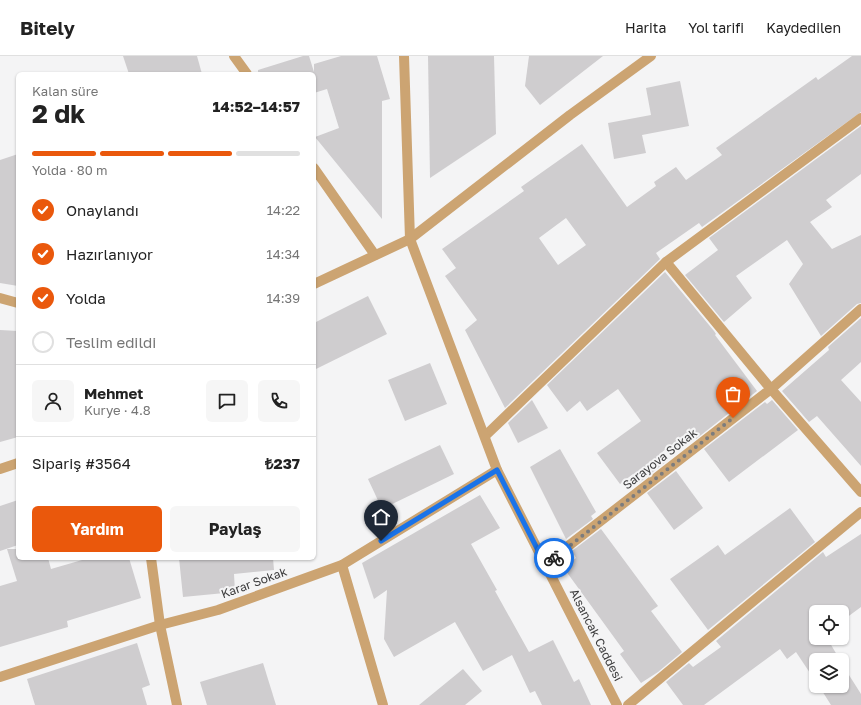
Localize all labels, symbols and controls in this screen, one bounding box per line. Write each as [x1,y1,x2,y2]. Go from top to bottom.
text: Bitely [20,16,75,39]
text: Harita [625,19,666,36]
text: Yol tarifi [688,19,744,36]
text: Kaydedilen [766,19,841,36]
text: Kalan süre [32,83,98,99]
text: 14:52–14:57 [213,97,300,115]
text: 2 dk [32,98,85,129]
text: Yolda · 80 m [32,162,108,178]
icon: check [32,199,54,221]
text: Onaylandı [66,201,139,219]
text: 14:22 [267,202,300,218]
icon: check [32,243,54,265]
text: Hazırlanıyor [66,245,153,263]
text: 14:34 [266,246,300,262]
icon: check [32,287,54,309]
text: Yolda [66,289,106,307]
text: 14:39 [266,290,300,306]
text: Teslim edildi [66,333,156,351]
pin [716,377,750,418]
button: person [32,380,74,422]
button: chat [206,380,248,422]
button: phone [258,380,300,422]
icon: bag [722,383,744,405]
text: Mehmet [84,384,143,402]
text: Kurye · 4.8 [84,402,151,418]
street label: Sarayova Sokak [620,425,700,492]
text: Sipariş #3564 [32,454,131,472]
text: ₺237 [265,454,300,472]
pin [364,500,398,541]
button: Yardım [32,506,162,552]
button: Paylaş [170,506,300,552]
icon: home [370,506,392,528]
courier [534,538,574,578]
icon: bike [543,547,565,569]
street label: Karar Sokak [219,564,289,601]
street label: Alsancak Caddesi [567,586,626,683]
map controls [809,605,849,693]
button: locate [809,605,849,645]
button: layers [809,653,849,693]

